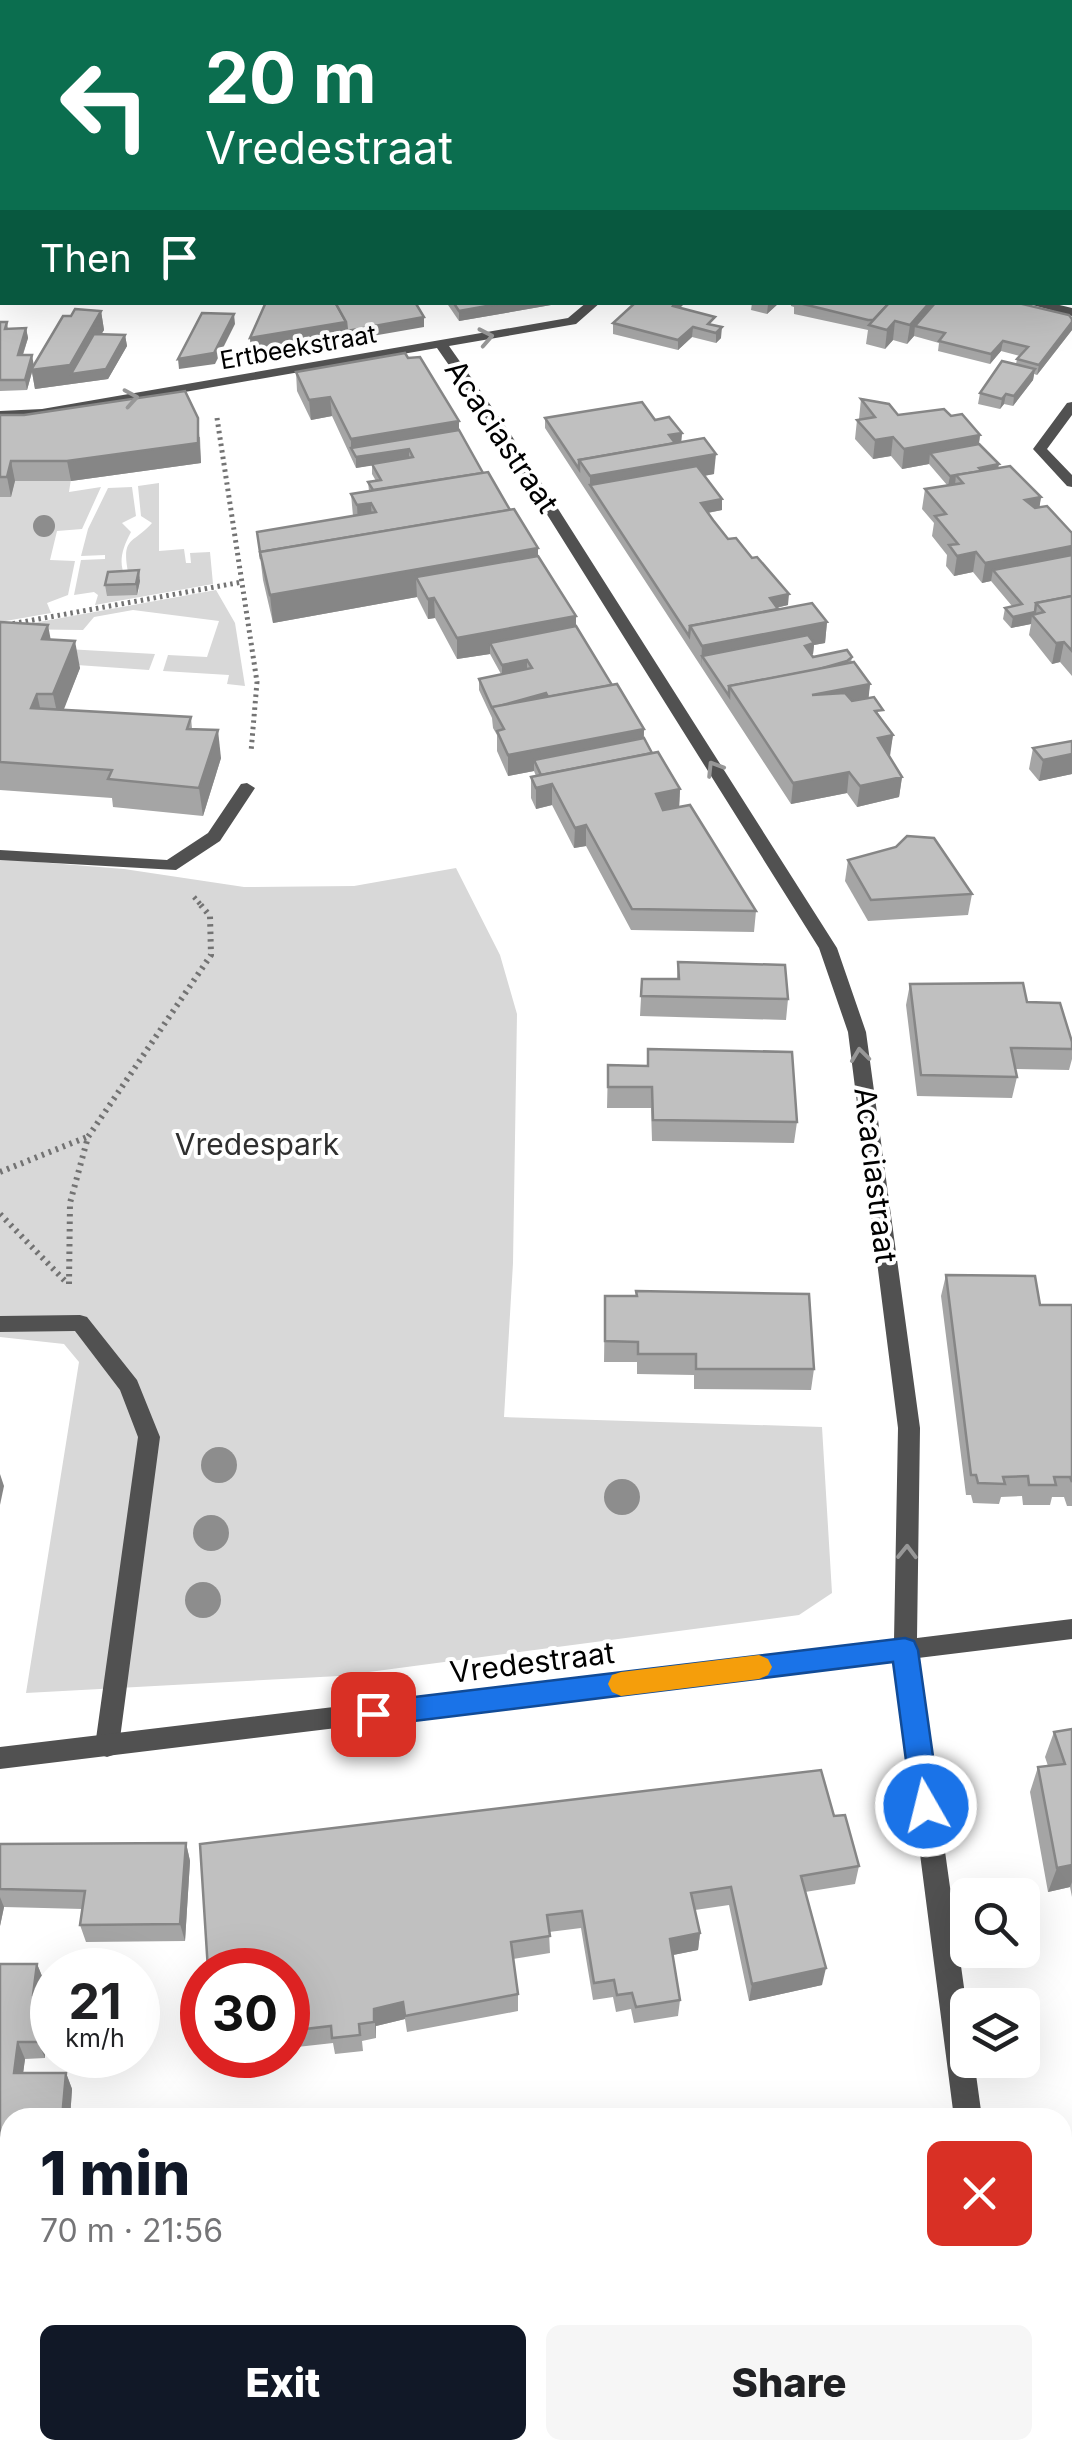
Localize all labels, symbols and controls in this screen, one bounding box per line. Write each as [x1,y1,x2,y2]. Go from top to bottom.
text: 20 m [205,35,377,120]
icon: left [40,40,170,170]
text: Vredestraat [205,120,453,175]
icon: arrive [152,230,207,285]
text: Then [40,235,132,281]
street label: Ertbeekstraat [217,318,379,376]
one-way arrow [477,328,494,349]
street label: Acaciastraat [438,353,566,519]
one-way arrow [123,388,139,409]
one-way arrow [708,761,727,779]
one-way arrow [850,1047,871,1063]
street label: Acaciastraat [847,1085,905,1265]
park label: Vredespark [175,1126,340,1162]
one-way arrow [896,1543,917,1559]
street label: Vredestraat [448,1634,616,1690]
pin [331,1672,416,1757]
icon: arrive [346,1687,401,1742]
position arrow [874,1754,978,1858]
map controls [950,1878,1040,2078]
button: search [950,1878,1040,1968]
speed limit sign: 30 [180,1948,310,2078]
text: 21 [68,1971,122,2031]
button: layers [950,1988,1040,2078]
text: km/h [65,2023,125,2053]
text: 1 min [40,2137,190,2209]
button: close [927,2141,1032,2246]
text: 70 m · 21:56 [40,2211,223,2250]
button: Exit [40,2325,526,2440]
button: Share [546,2325,1032,2440]

